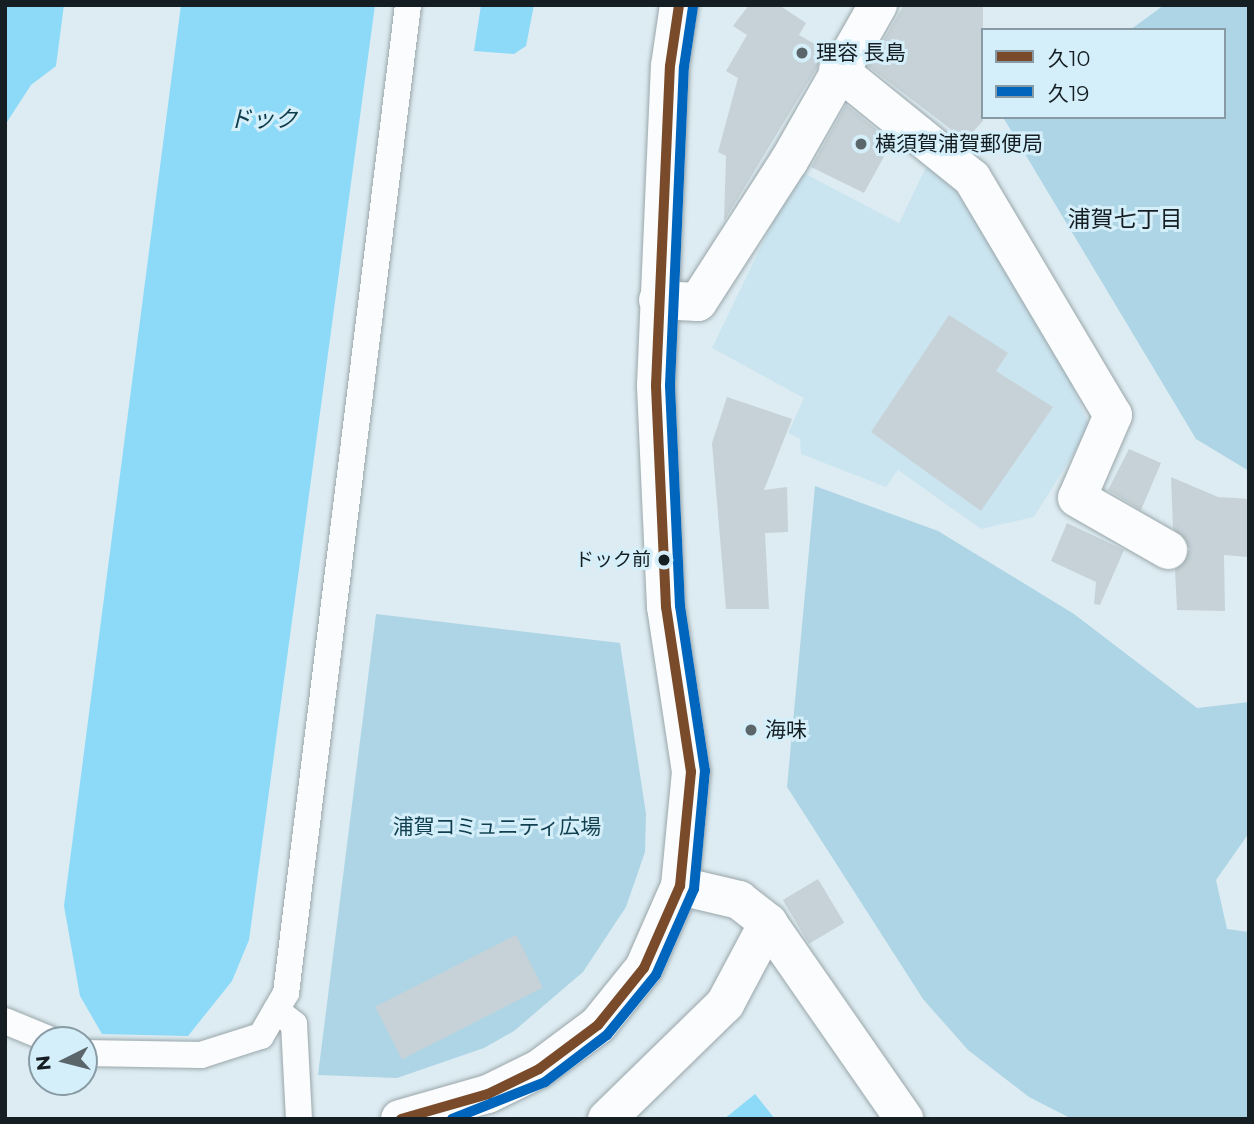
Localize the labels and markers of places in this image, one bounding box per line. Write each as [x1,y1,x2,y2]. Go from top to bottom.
place label: 理容 長島 [816,40,906,66]
marker: 理容 長島 [794,45,810,61]
place label: 横須賀浦賀郵便局 [875,131,1043,157]
marker: 横須賀浦賀郵便局 [853,136,869,152]
place label: ドック前 [575,549,651,571]
marker: ドック前 [657,553,671,567]
place label: 海味 [765,717,807,743]
marker: 海味 [743,722,759,738]

